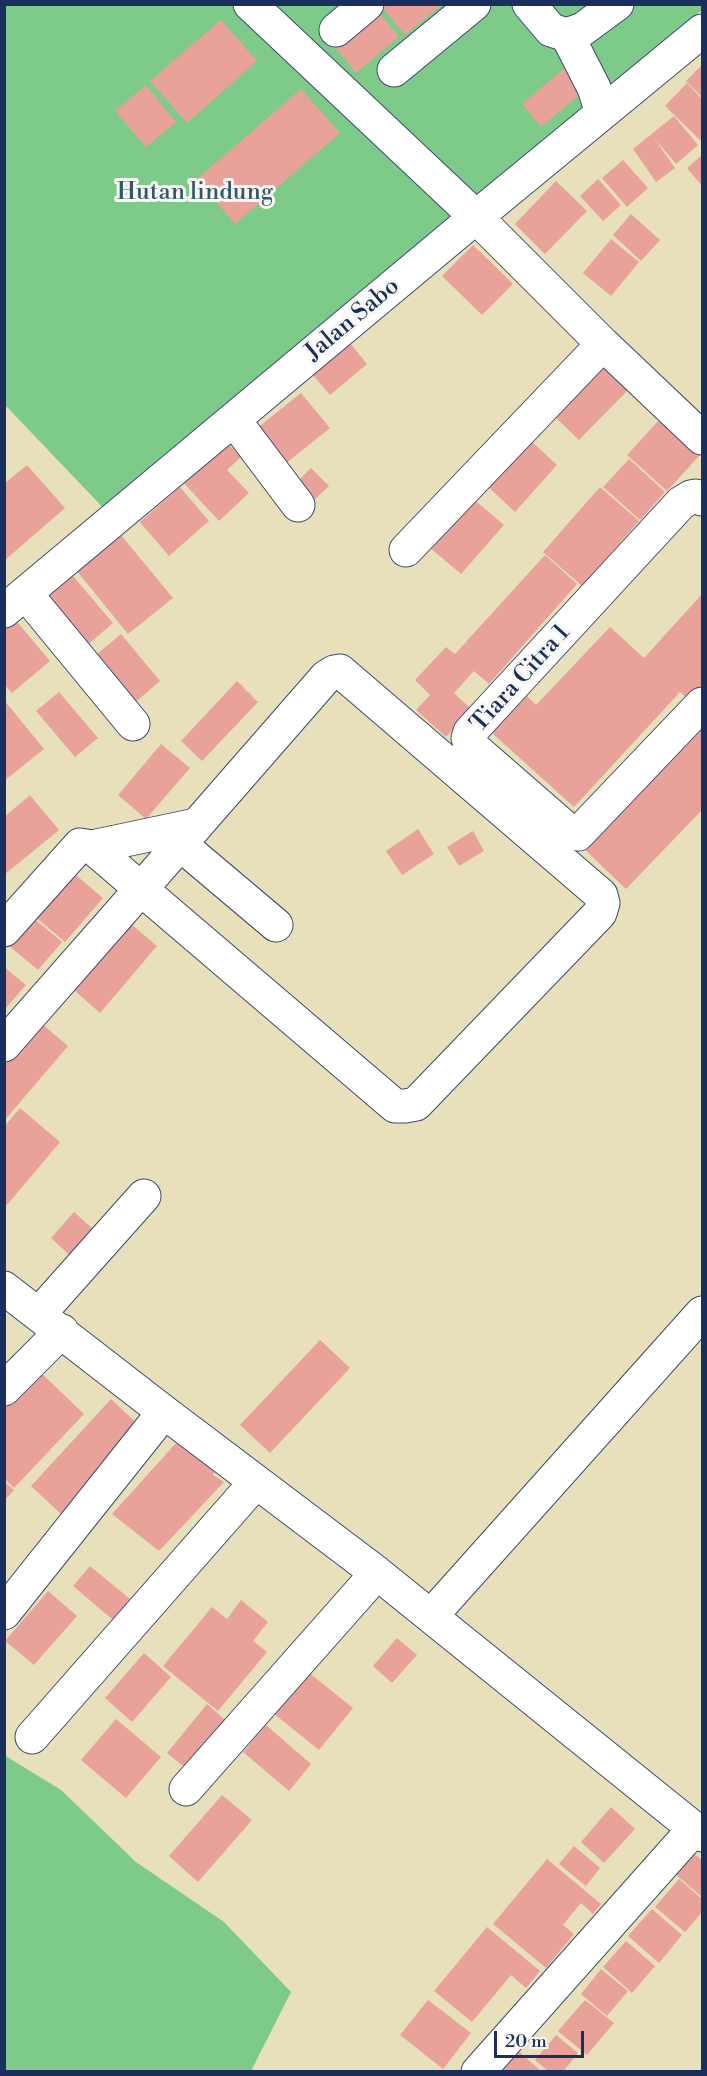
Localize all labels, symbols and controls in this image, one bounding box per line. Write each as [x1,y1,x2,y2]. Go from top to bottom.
park label: Hutan lindung [117,179,273,207]
street label: Jalan Sabo [300,272,406,368]
street label: Tiara Citra 1 [465,619,577,739]
scale bar [497,2019,587,2057]
text: 20 m [505,2030,547,2053]

